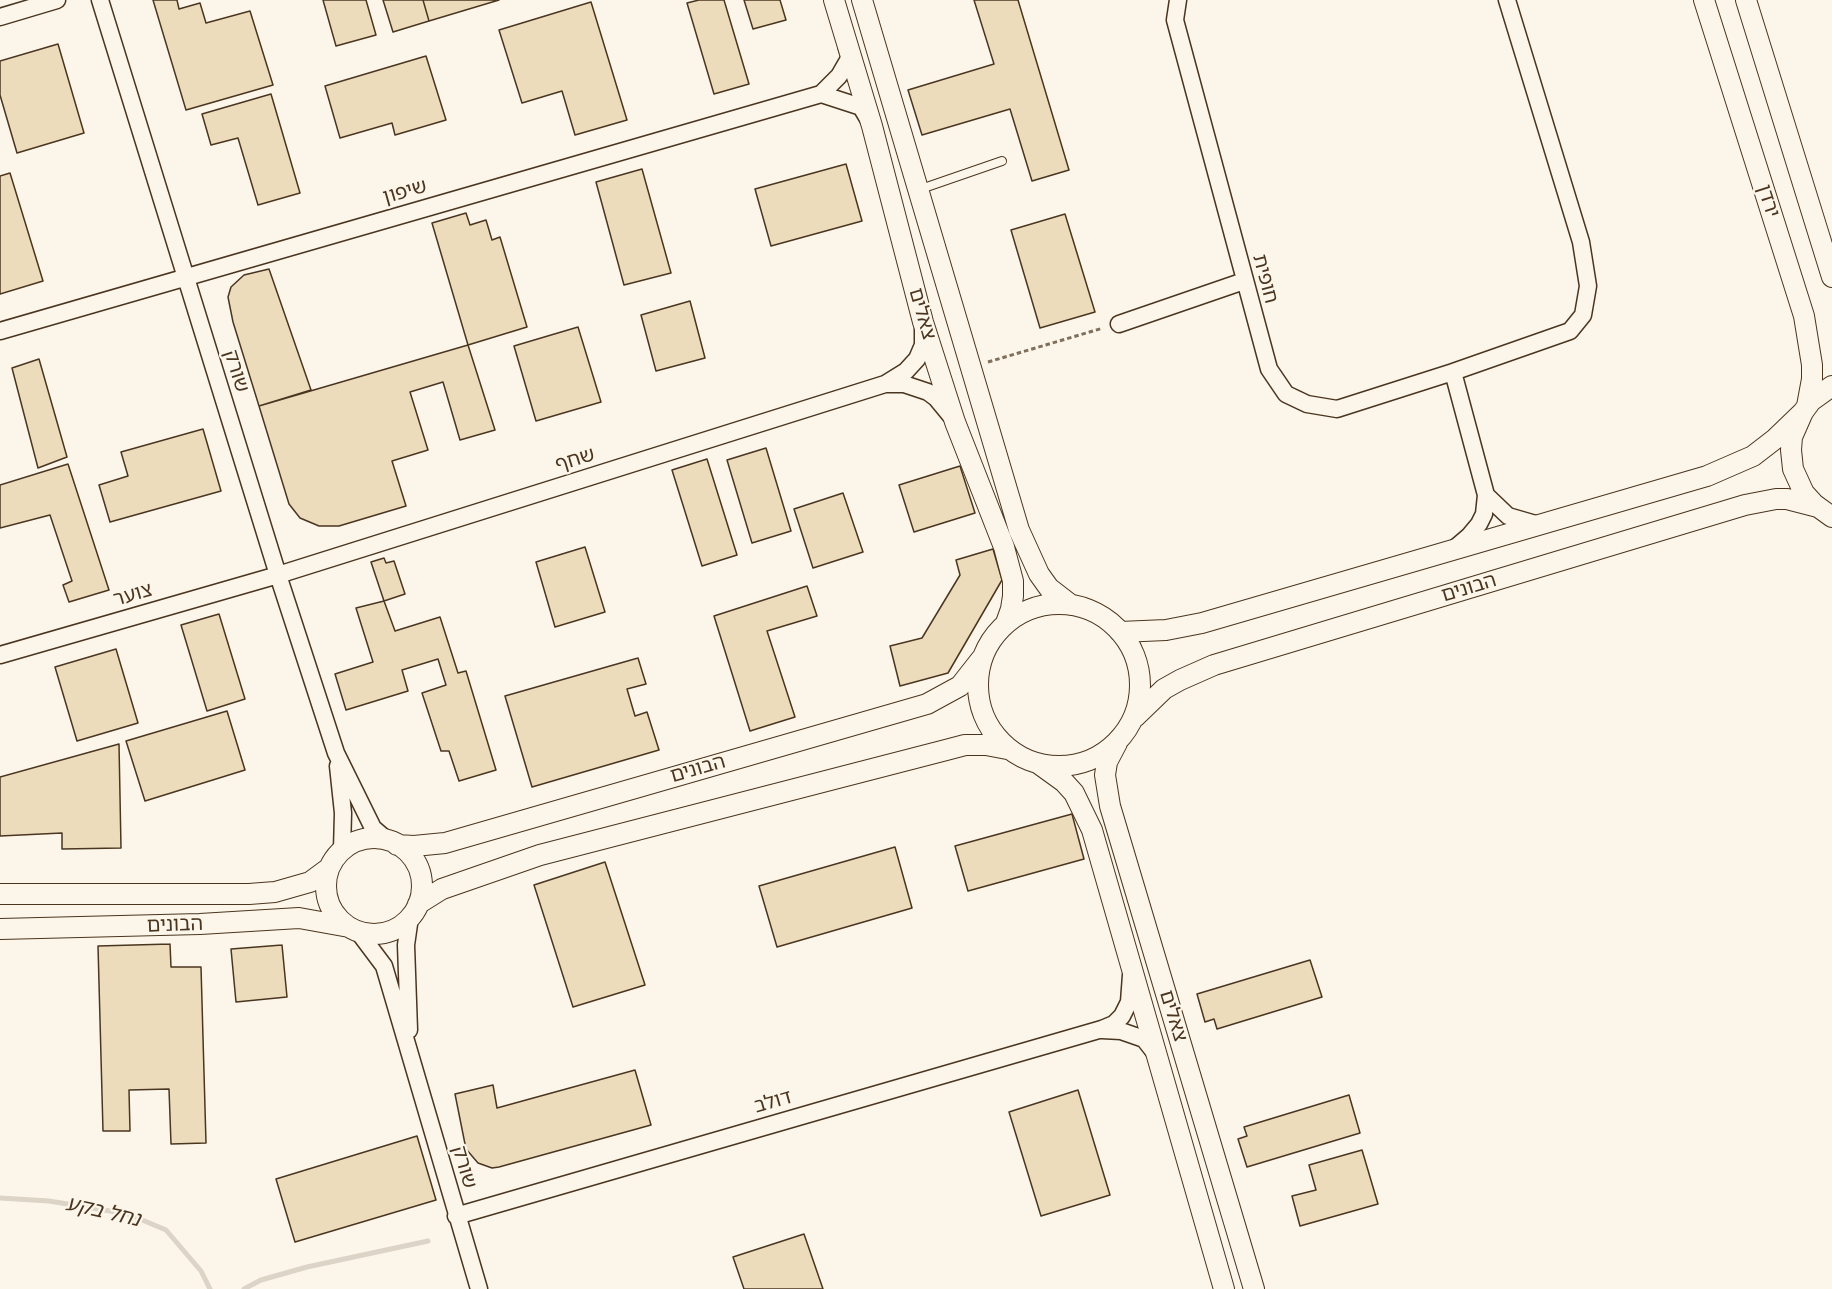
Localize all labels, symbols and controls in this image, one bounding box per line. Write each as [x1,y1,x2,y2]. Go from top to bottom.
street label: שיפון [380,174,430,210]
street label: ירדן [1751,181,1785,221]
street label: חופית [1247,252,1283,306]
street label: צאלים [903,285,941,343]
street label: שורק [218,347,254,395]
street label: שחף [552,443,598,477]
street label: הבונים [1439,568,1499,608]
street label: צוער [111,578,155,612]
street label: הבונים [668,750,728,788]
street label: הבונים [146,912,204,938]
street label: צאלים [1154,987,1192,1045]
street label: דולב [751,1085,795,1119]
street label: שורק [446,1143,482,1191]
water label: נחל בקע [63,1191,143,1233]

